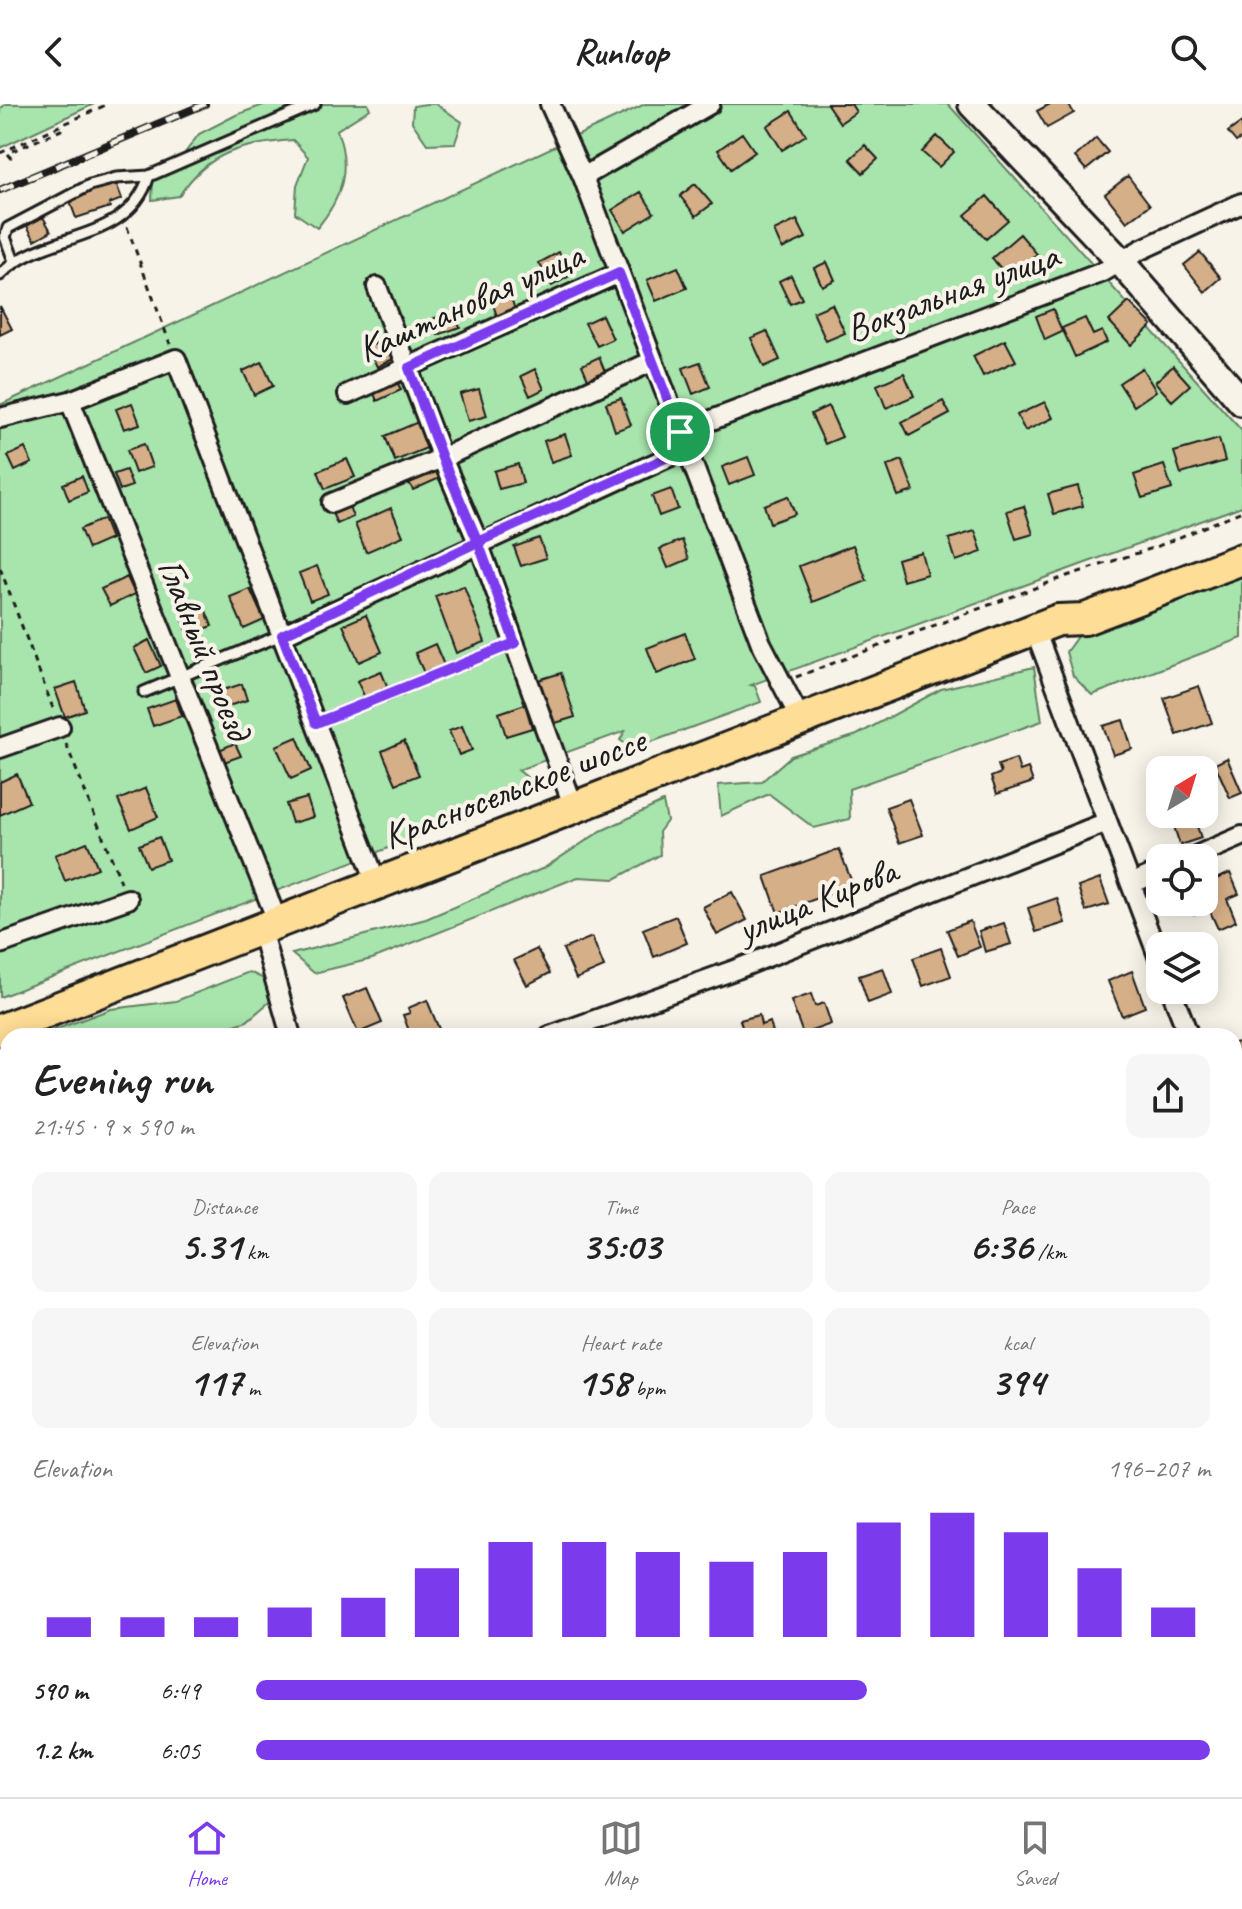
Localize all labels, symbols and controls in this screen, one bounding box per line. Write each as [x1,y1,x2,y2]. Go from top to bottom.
text: Runloop [574,29,668,75]
icon: back [32,30,76,74]
icon: search [1166,30,1210,74]
street label: Каштановая улица [350,230,593,373]
street label: Вокзальная улица [839,231,1067,352]
pin [646,398,714,466]
icon: arrive [658,410,702,454]
street label: Главный проезд [147,552,264,750]
street label: Красносельское шоссе [376,715,654,860]
north arrow [1146,756,1218,828]
map controls [1146,756,1218,1004]
button: locate [1146,844,1218,916]
street label: улица Кирова [729,846,907,954]
button: layers [1146,932,1218,1004]
text: Evening run [32,1052,212,1107]
button: share [1126,1054,1210,1138]
text: 21:45 · 9 × 590 m [32,1110,193,1143]
text: Distance [192,1193,257,1221]
text: Time [604,1193,638,1221]
text: Pace [1001,1193,1035,1221]
text: 5.31 [180,1221,242,1271]
text: 35:03 [581,1221,661,1271]
text: 6:36 [969,1221,1032,1271]
text: km [242,1238,268,1266]
text: /km [1032,1238,1067,1266]
text: Elevation [190,1329,258,1357]
text: Heart rate [581,1329,661,1357]
text: kcal [1003,1329,1032,1357]
text: 117 [189,1357,242,1407]
text: 158 [577,1357,630,1407]
text: 394 [991,1357,1044,1407]
text: m [242,1374,260,1402]
text: bpm [630,1374,665,1402]
text: Elevation [32,1452,112,1485]
text: 196–207 m [1107,1452,1210,1485]
text: 590 m [32,1674,87,1707]
text: 6:49 [160,1674,200,1707]
text: 1.2 km [32,1734,92,1767]
text: 6:05 [160,1734,200,1767]
tab: Home [185,1816,229,1892]
tab: Map [599,1816,643,1892]
tab: Saved [1013,1816,1057,1892]

